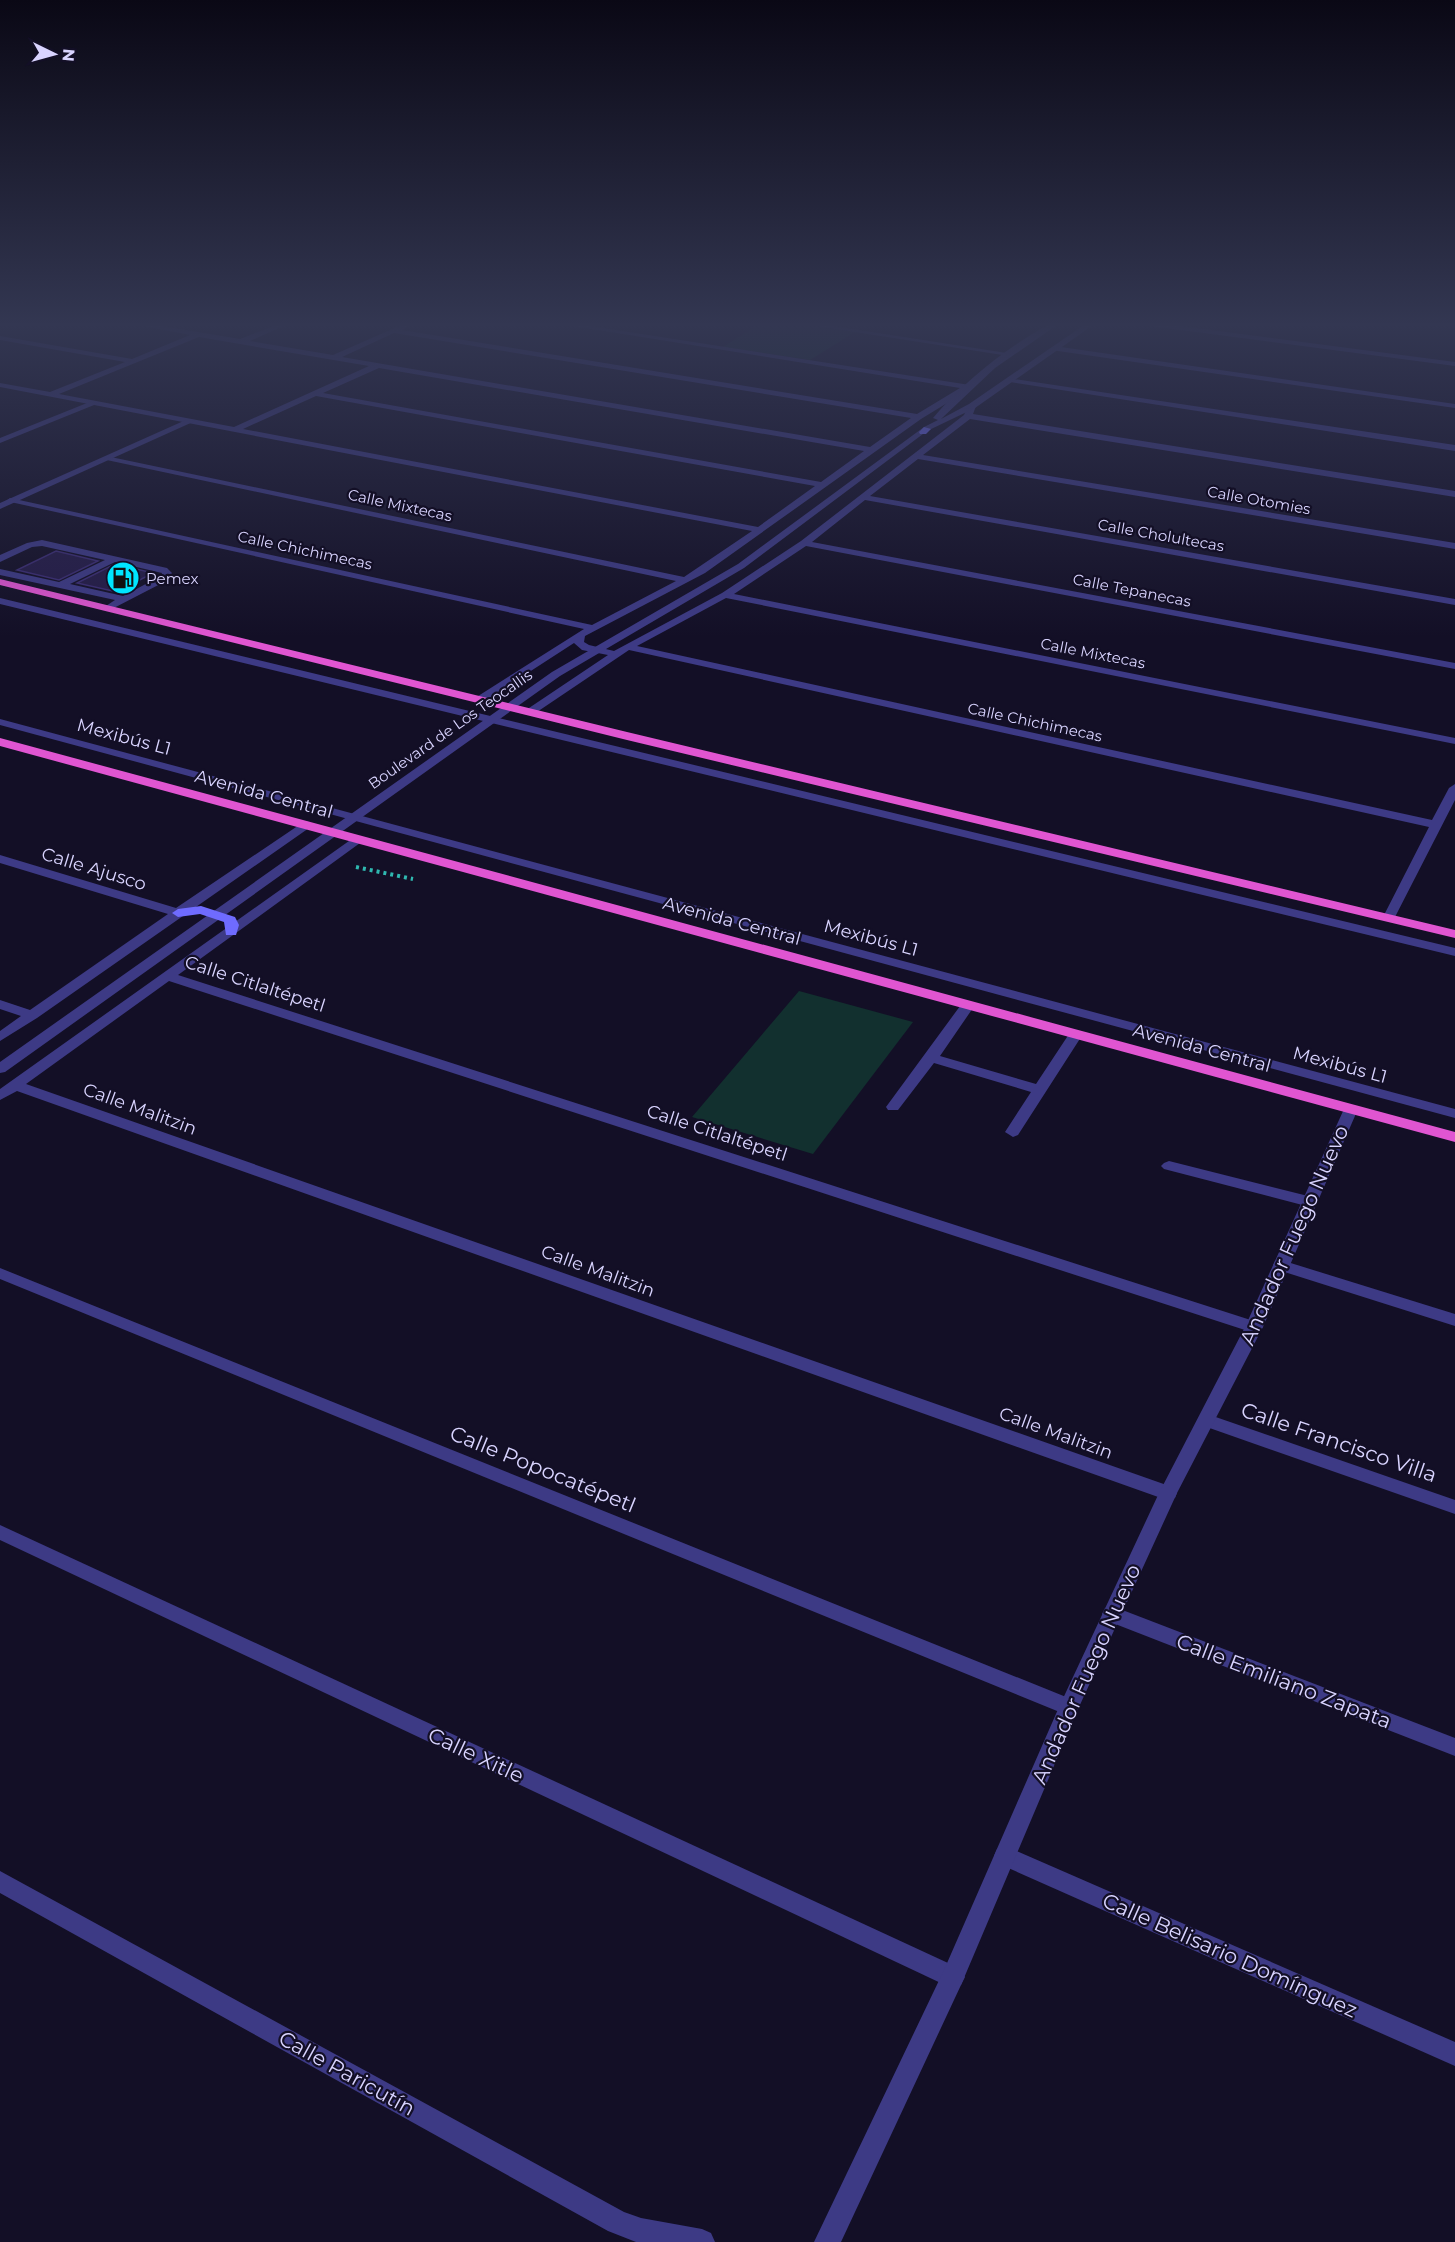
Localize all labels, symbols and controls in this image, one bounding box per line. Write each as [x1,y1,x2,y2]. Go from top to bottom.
north arrow [24,24,84,84]
text: N [58,48,78,63]
street label: Calle Otomies [1206,482,1312,518]
street label: Calle Mixtecas [346,485,454,525]
street label: Calle Cholultecas [1096,515,1226,555]
street label: Calle Chichimecas [236,526,374,574]
fuel station icon: Pemex [105,560,141,596]
place label: Pemex [146,569,198,588]
street label: Calle Tepanecas [1071,569,1193,611]
street label: Calle Mixtecas [1039,634,1147,672]
street label: Boulevard de Los Teocallis [364,665,536,793]
street label: Calle Chichimecas [966,698,1104,746]
street label: Mexibús L1 [75,714,173,760]
street label: Avenida Central [193,765,335,823]
street label: Calle Ajusco [39,843,149,895]
street label: Avenida Central [661,892,803,950]
street label: Mexibús L1 [822,915,920,961]
street label: Calle Citlaltépetl [182,951,328,1017]
street label: Avenida Central [1131,1019,1273,1077]
street label: Mexibús L1 [1291,1042,1389,1088]
street label: Calle Malitzin [80,1078,200,1140]
street label: Calle Citlaltépetl [644,1100,790,1166]
street label: Andador Fuego Nuevo [1234,1121,1354,1349]
street label: Calle Malitzin [538,1240,658,1302]
street label: Calle Francisco Villa [1238,1397,1440,1487]
street label: Calle Malitzin [996,1402,1116,1464]
street label: Calle Popocatépetl [446,1420,640,1518]
street label: Andador Fuego Nuevo [1026,1560,1146,1788]
street label: Calle Emiliano Zapata [1173,1628,1395,1734]
street label: Calle Xitle [424,1722,528,1788]
street label: Calle Belisario Domínguez [1099,1887,1361,2023]
street label: Calle Paricutín [274,2025,420,2121]

